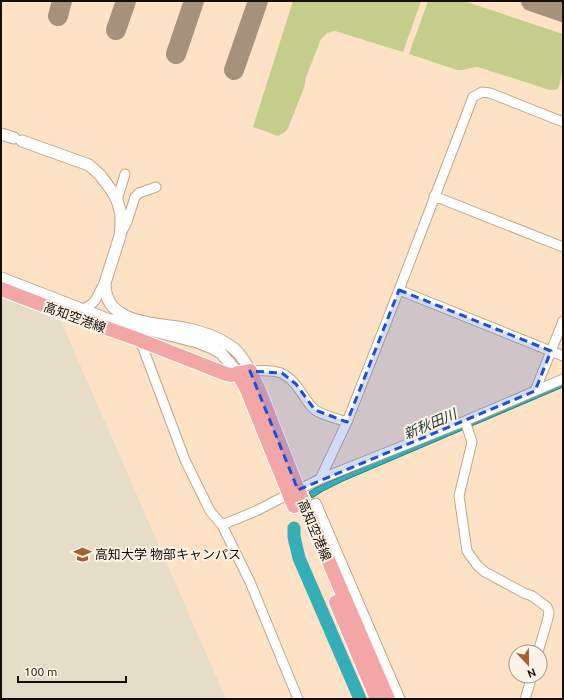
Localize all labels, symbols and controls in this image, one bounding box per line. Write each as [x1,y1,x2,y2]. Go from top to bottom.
street label: 高知空港線 [42,299,108,335]
water label: 新秋田川 [401,405,461,442]
street label: 高知空港線 [296,497,334,563]
school or university icon: 高知大学 物部キャンパス [72,544,92,564]
place label: 高知大学 物部キャンパス [95,547,241,561]
north arrow [508,644,548,684]
scale bar [18,658,126,684]
text: 100 m [24,665,57,678]
text: N [526,666,538,680]

